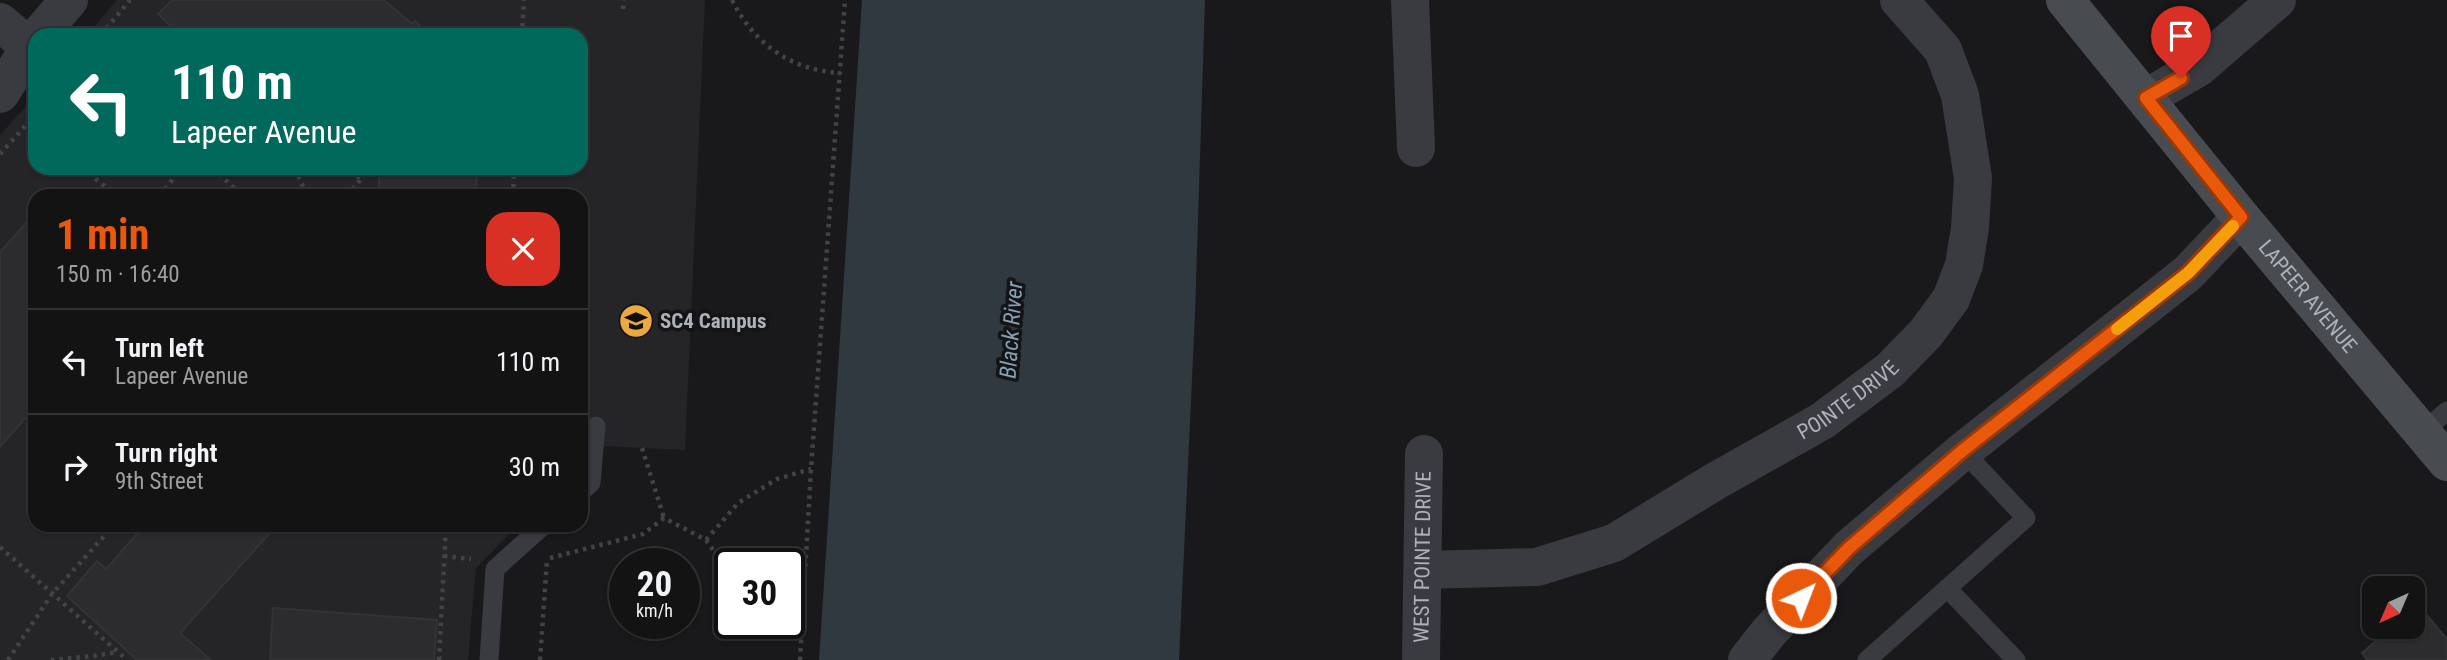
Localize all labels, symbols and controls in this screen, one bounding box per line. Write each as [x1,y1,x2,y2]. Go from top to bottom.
pin [2151,6,2211,78]
icon: arrive [2162,17,2200,55]
text: 110 m [171,54,293,111]
icon: left [56,56,147,147]
text: Lapeer Avenue [171,113,357,151]
text: 1 min [56,210,149,259]
button: close [486,212,560,286]
street label: LAPEER AVENUE [2254,235,2362,357]
text: 150 m · 16:40 [56,261,180,288]
water label: Black River [995,279,1028,379]
school or university icon: SC4 Campus [617,302,655,340]
place label: SC4 Campus [660,309,766,333]
text: Turn left [115,333,204,363]
icon: left [56,343,94,381]
text: 110 m [496,347,560,377]
street label: POINTE DRIVE [1793,356,1904,444]
text: Lapeer Avenue [115,363,248,390]
text: Turn right [115,438,217,468]
icon: right [56,448,94,486]
text: 30 m [509,452,560,482]
text: 9th Street [115,468,203,495]
street label: WEST POINTE DRIVE [1409,471,1436,643]
speed limit sign: 30 [714,548,805,639]
position arrow [1764,561,1838,635]
text: 20 [637,564,672,605]
north arrow [2362,576,2426,639]
map controls [2362,576,2425,639]
text: km/h [636,600,673,621]

